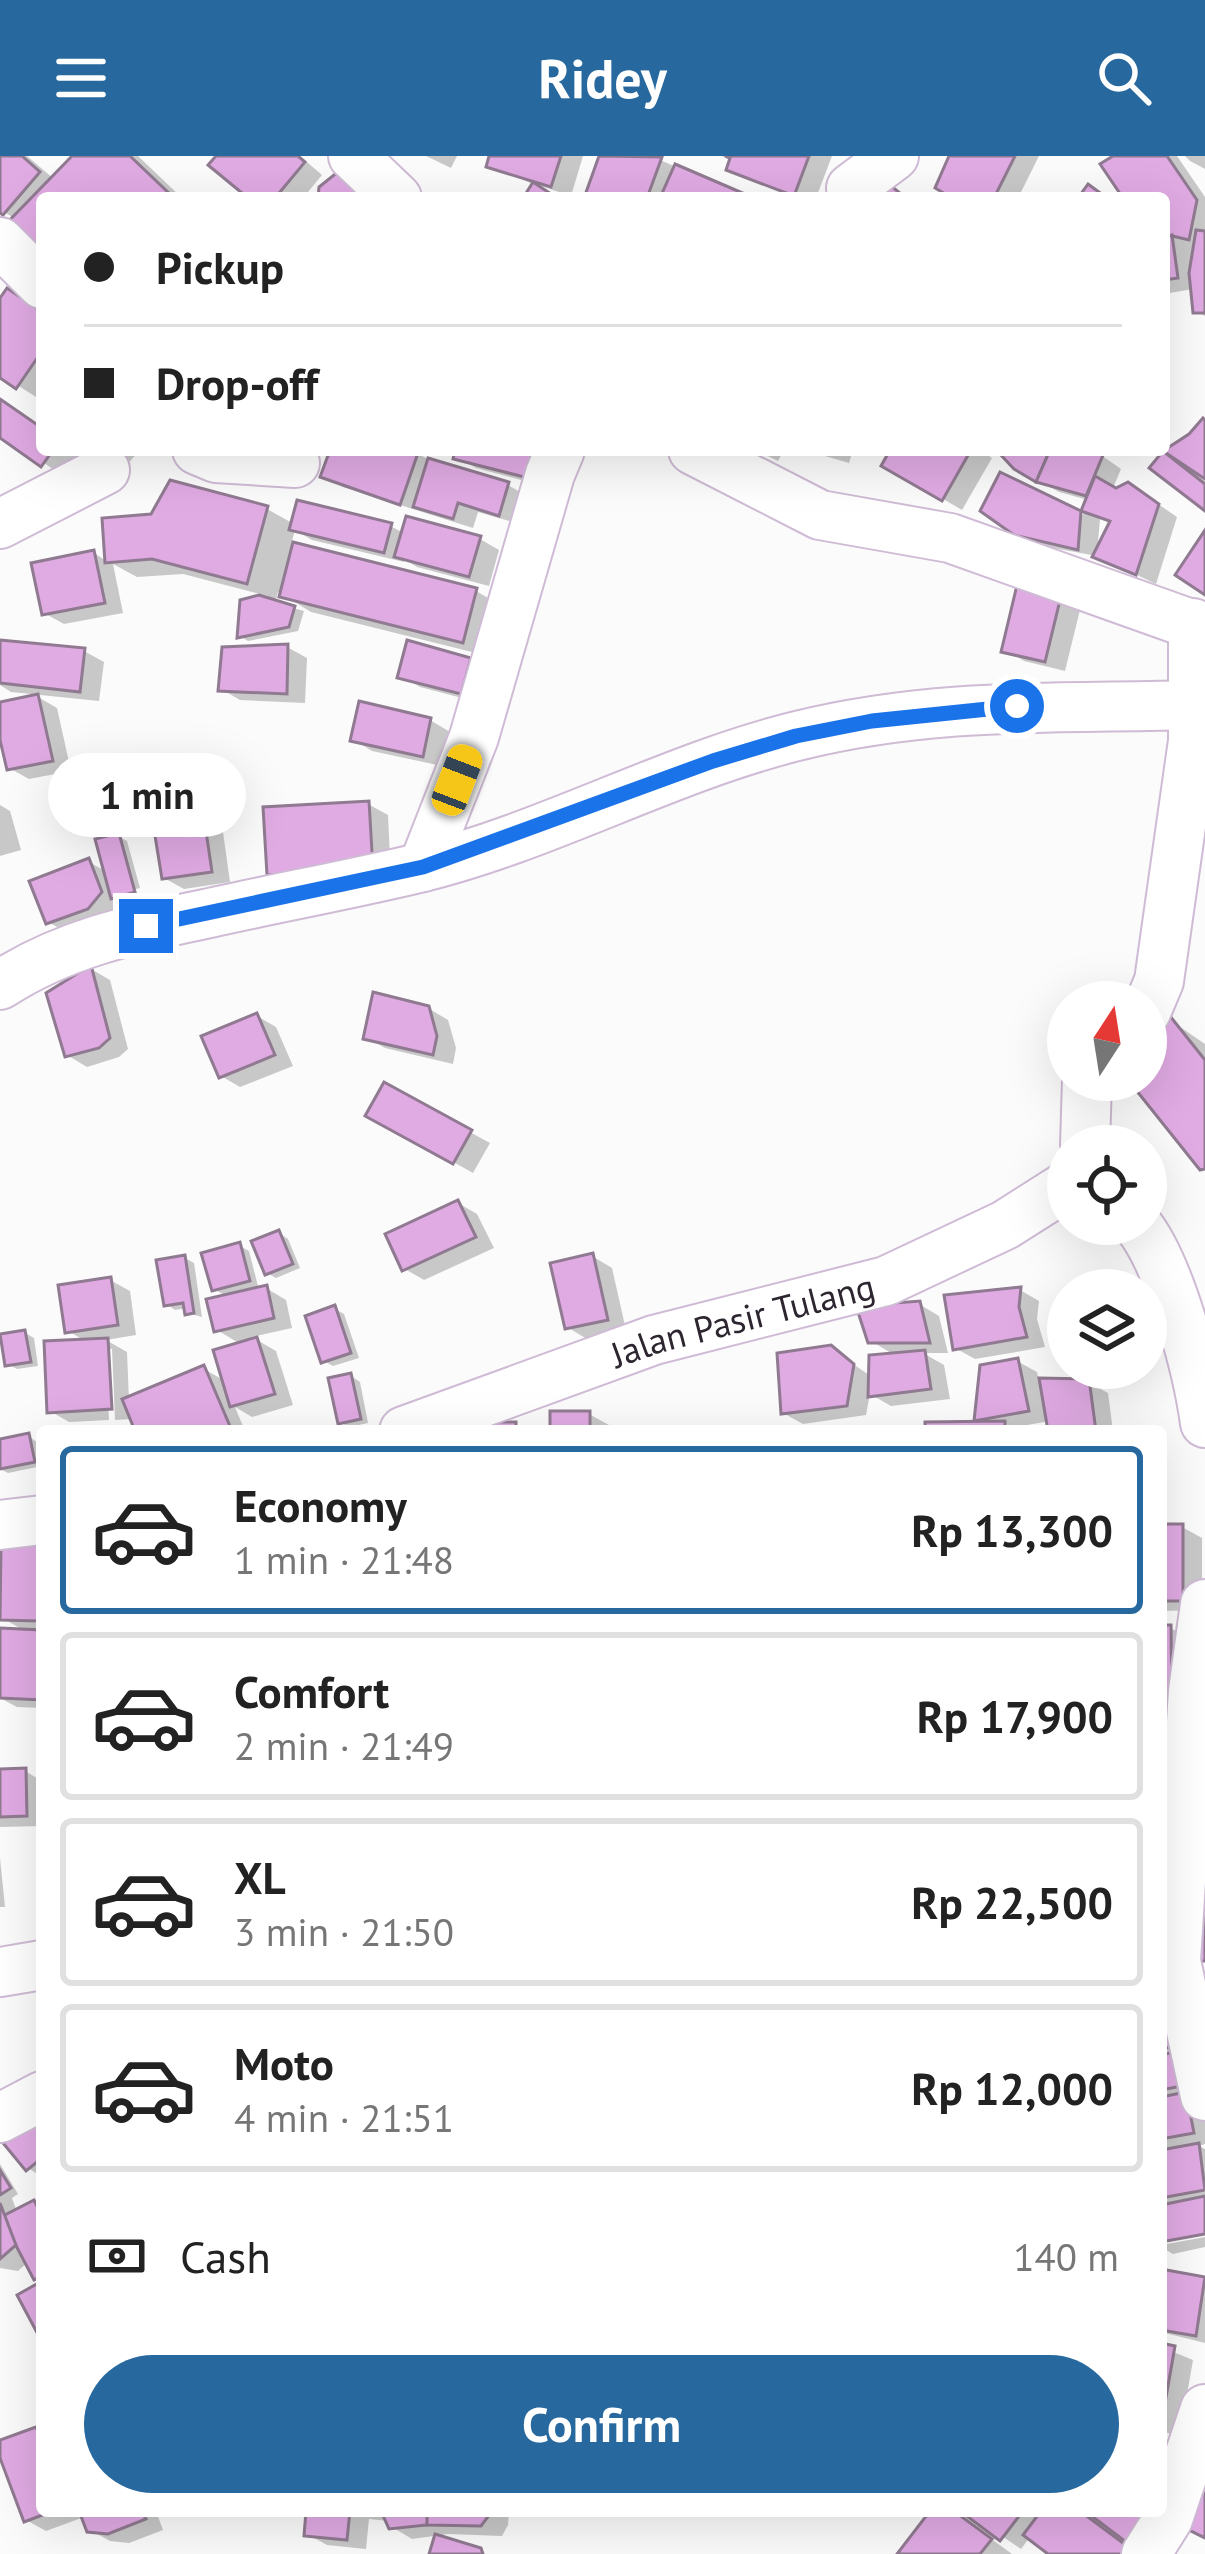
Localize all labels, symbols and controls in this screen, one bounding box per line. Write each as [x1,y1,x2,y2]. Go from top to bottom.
text: Ridey [538,43,667,113]
icon: menu [48,45,114,111]
icon: search [1091,45,1157,111]
text: Pickup [156,238,284,296]
text: Drop-off [156,354,318,412]
route start [990,679,1044,733]
car [427,740,487,820]
callout: 1 min [47,752,245,836]
text: 1 min [99,769,195,820]
route end [119,899,173,953]
north arrow [1047,981,1167,1101]
map controls [1047,981,1167,1389]
button: locate [1047,1125,1167,1245]
street label: Jalan Pasir Tulang [602,1261,879,1378]
button: layers [1047,1269,1167,1389]
icon: car [90,1476,198,1584]
text: Economy [234,1476,407,1534]
text: Rp 13,300 [911,1501,1113,1559]
text: 1 min · 21:48 [234,1534,454,1585]
icon: car [90,1662,198,1770]
text: Comfort [234,1662,389,1720]
text: Rp 17,900 [917,1687,1113,1745]
text: 2 min · 21:49 [234,1720,454,1771]
icon: car [90,1848,198,1956]
text: XL [234,1848,286,1906]
text: Rp 22,500 [911,1873,1113,1931]
text: 3 min · 21:50 [234,1906,454,1957]
icon: car [90,2034,198,2142]
text: Moto [234,2034,334,2092]
text: Rp 12,000 [911,2059,1113,2117]
text: 4 min · 21:51 [234,2092,454,2143]
icon: cash [84,2223,150,2289]
text: Cash [180,2227,271,2285]
text: 140 m [1013,2231,1119,2282]
button: Confirm [84,2355,1119,2493]

